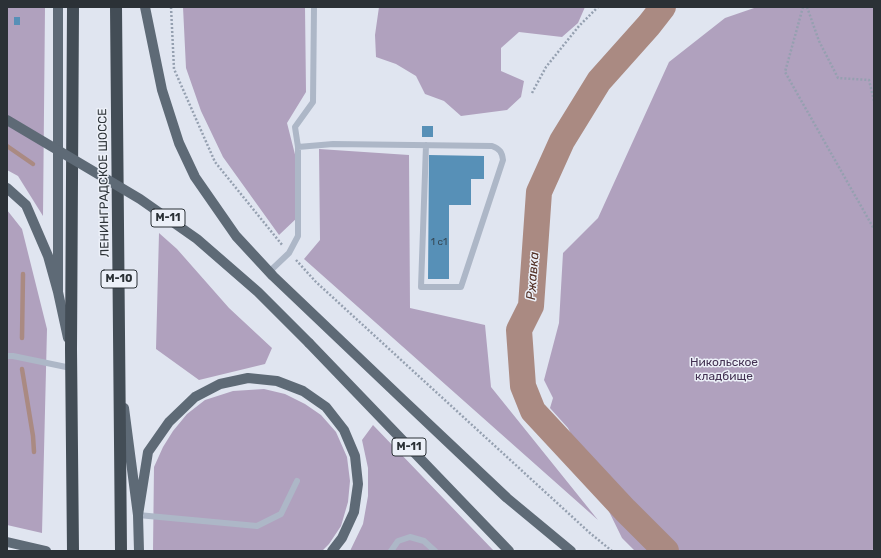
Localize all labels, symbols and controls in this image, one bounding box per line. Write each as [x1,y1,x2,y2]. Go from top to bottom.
street label: ЛЕНИНГРАДСКОЕ ШОССЕ [96,109,112,257]
road number: М-11 [151,209,185,227]
house number: 1 с1 [431,236,447,248]
water label: Ржавка [524,251,542,301]
road number: М-10 [101,270,137,288]
park label: Никольское кладбище [690,356,758,384]
road number: М-11 [392,438,426,456]

